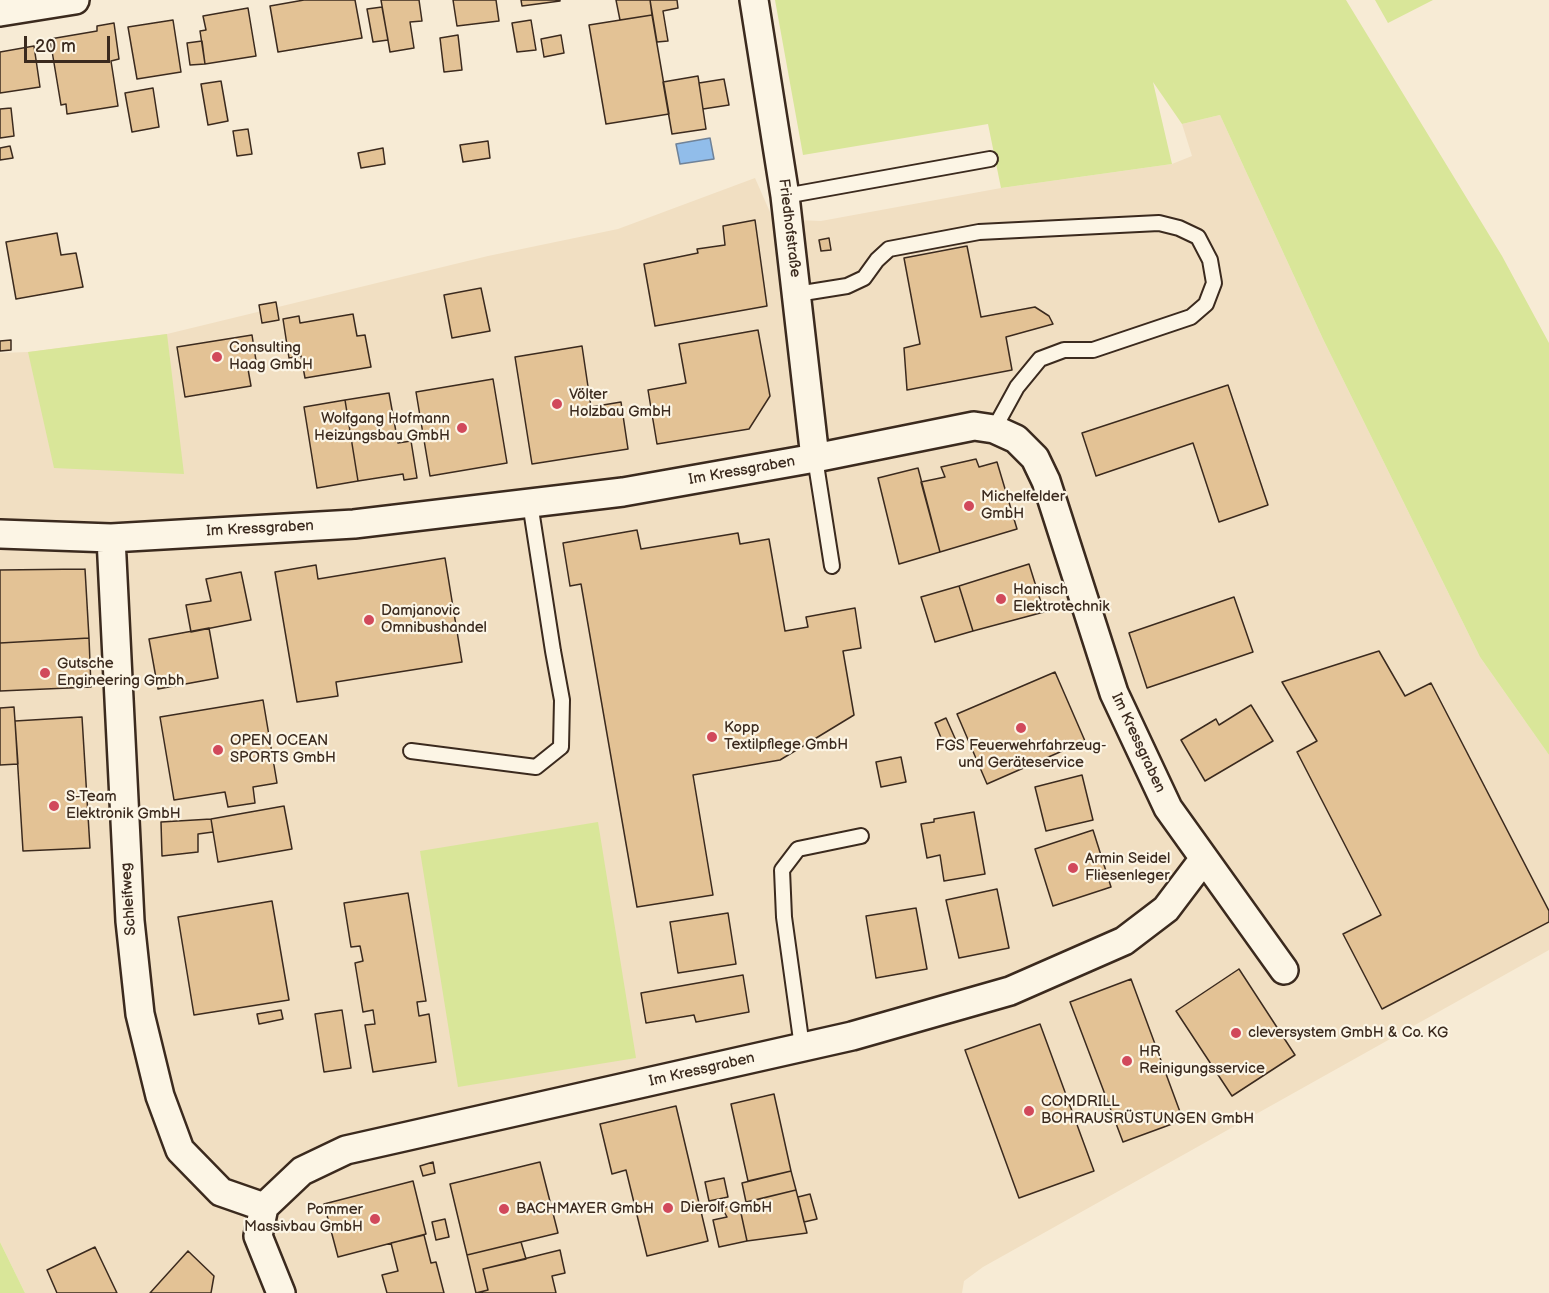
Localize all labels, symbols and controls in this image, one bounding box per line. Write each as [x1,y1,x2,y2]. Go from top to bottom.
scale bar [27,24,112,62]
text: 20 m [35,36,76,57]
street label: Friedhofstraße [774,178,804,278]
place label: Consulting Haag GmbH [229,339,313,374]
marker: Consulting Haag GmbH [210,350,224,364]
place label: Völter Holzbau GmbH [569,386,672,421]
marker: Völter Holzbau GmbH [550,397,564,411]
place label: Wolfgang Hofmann Heizungsbau GmbH [314,410,450,445]
marker: Wolfgang Hofmann Heizungsbau GmbH [455,421,469,435]
street label: Im Kressgraben [687,453,797,489]
place label: Michelfelder GmbH [981,488,1065,523]
marker: Michelfelder GmbH [962,499,976,513]
street label: Im Kressgraben [206,517,314,541]
place label: Hanisch Elektrotechnik [1013,581,1110,616]
marker: Hanisch Elektrotechnik [994,592,1008,606]
place label: Damjanovic Omnibushandel [381,602,487,637]
marker: Damjanovic Omnibushandel [362,613,376,627]
place label: Gutsche Engineering Gmbh [57,655,184,690]
marker: Gutsche Engineering Gmbh [38,666,52,680]
street label: Im Kressgraben [1107,690,1169,796]
place label: Kopp Textilpflege GmbH [724,719,848,754]
marker: FGS Feuerwehrfahrzeug- und Geräteservice [1014,721,1028,735]
marker: Kopp Textilpflege GmbH [705,730,719,744]
place label: OPEN OCEAN SPORTS GmbH [230,732,336,767]
place label: FGS Feuerwehrfahrzeug- und Geräteservice [936,737,1106,772]
marker: OPEN OCEAN SPORTS GmbH [211,743,225,757]
place label: S-Team Elektronik GmbH [66,788,181,823]
marker: S-Team Elektronik GmbH [47,799,61,813]
place label: Armin Seidel Fliesenleger [1085,850,1170,885]
marker: Armin Seidel Fliesenleger [1066,861,1080,875]
street label: Schleifweg [117,862,141,936]
place label: cleversystem GmbH & Co. KG [1248,1024,1448,1042]
marker: cleversystem GmbH & Co. KG [1229,1026,1243,1040]
place label: HR Reinigungsservice [1139,1043,1265,1078]
street label: Im Kressgraben [648,1049,756,1091]
marker: HR Reinigungsservice [1120,1054,1134,1068]
place label: COMDRILL BOHRAUSRÜSTUNGEN GmbH [1041,1093,1254,1128]
marker: COMDRILL BOHRAUSRÜSTUNGEN GmbH [1022,1104,1036,1118]
place label: Dierolf GmbH [680,1199,772,1217]
place label: BACHMAYER GmbH [516,1200,654,1218]
place label: Pommer Massivbau GmbH [244,1201,363,1236]
marker: Dierolf GmbH [661,1201,675,1215]
marker: BACHMAYER GmbH [497,1202,511,1216]
marker: Pommer Massivbau GmbH [368,1212,382,1226]

